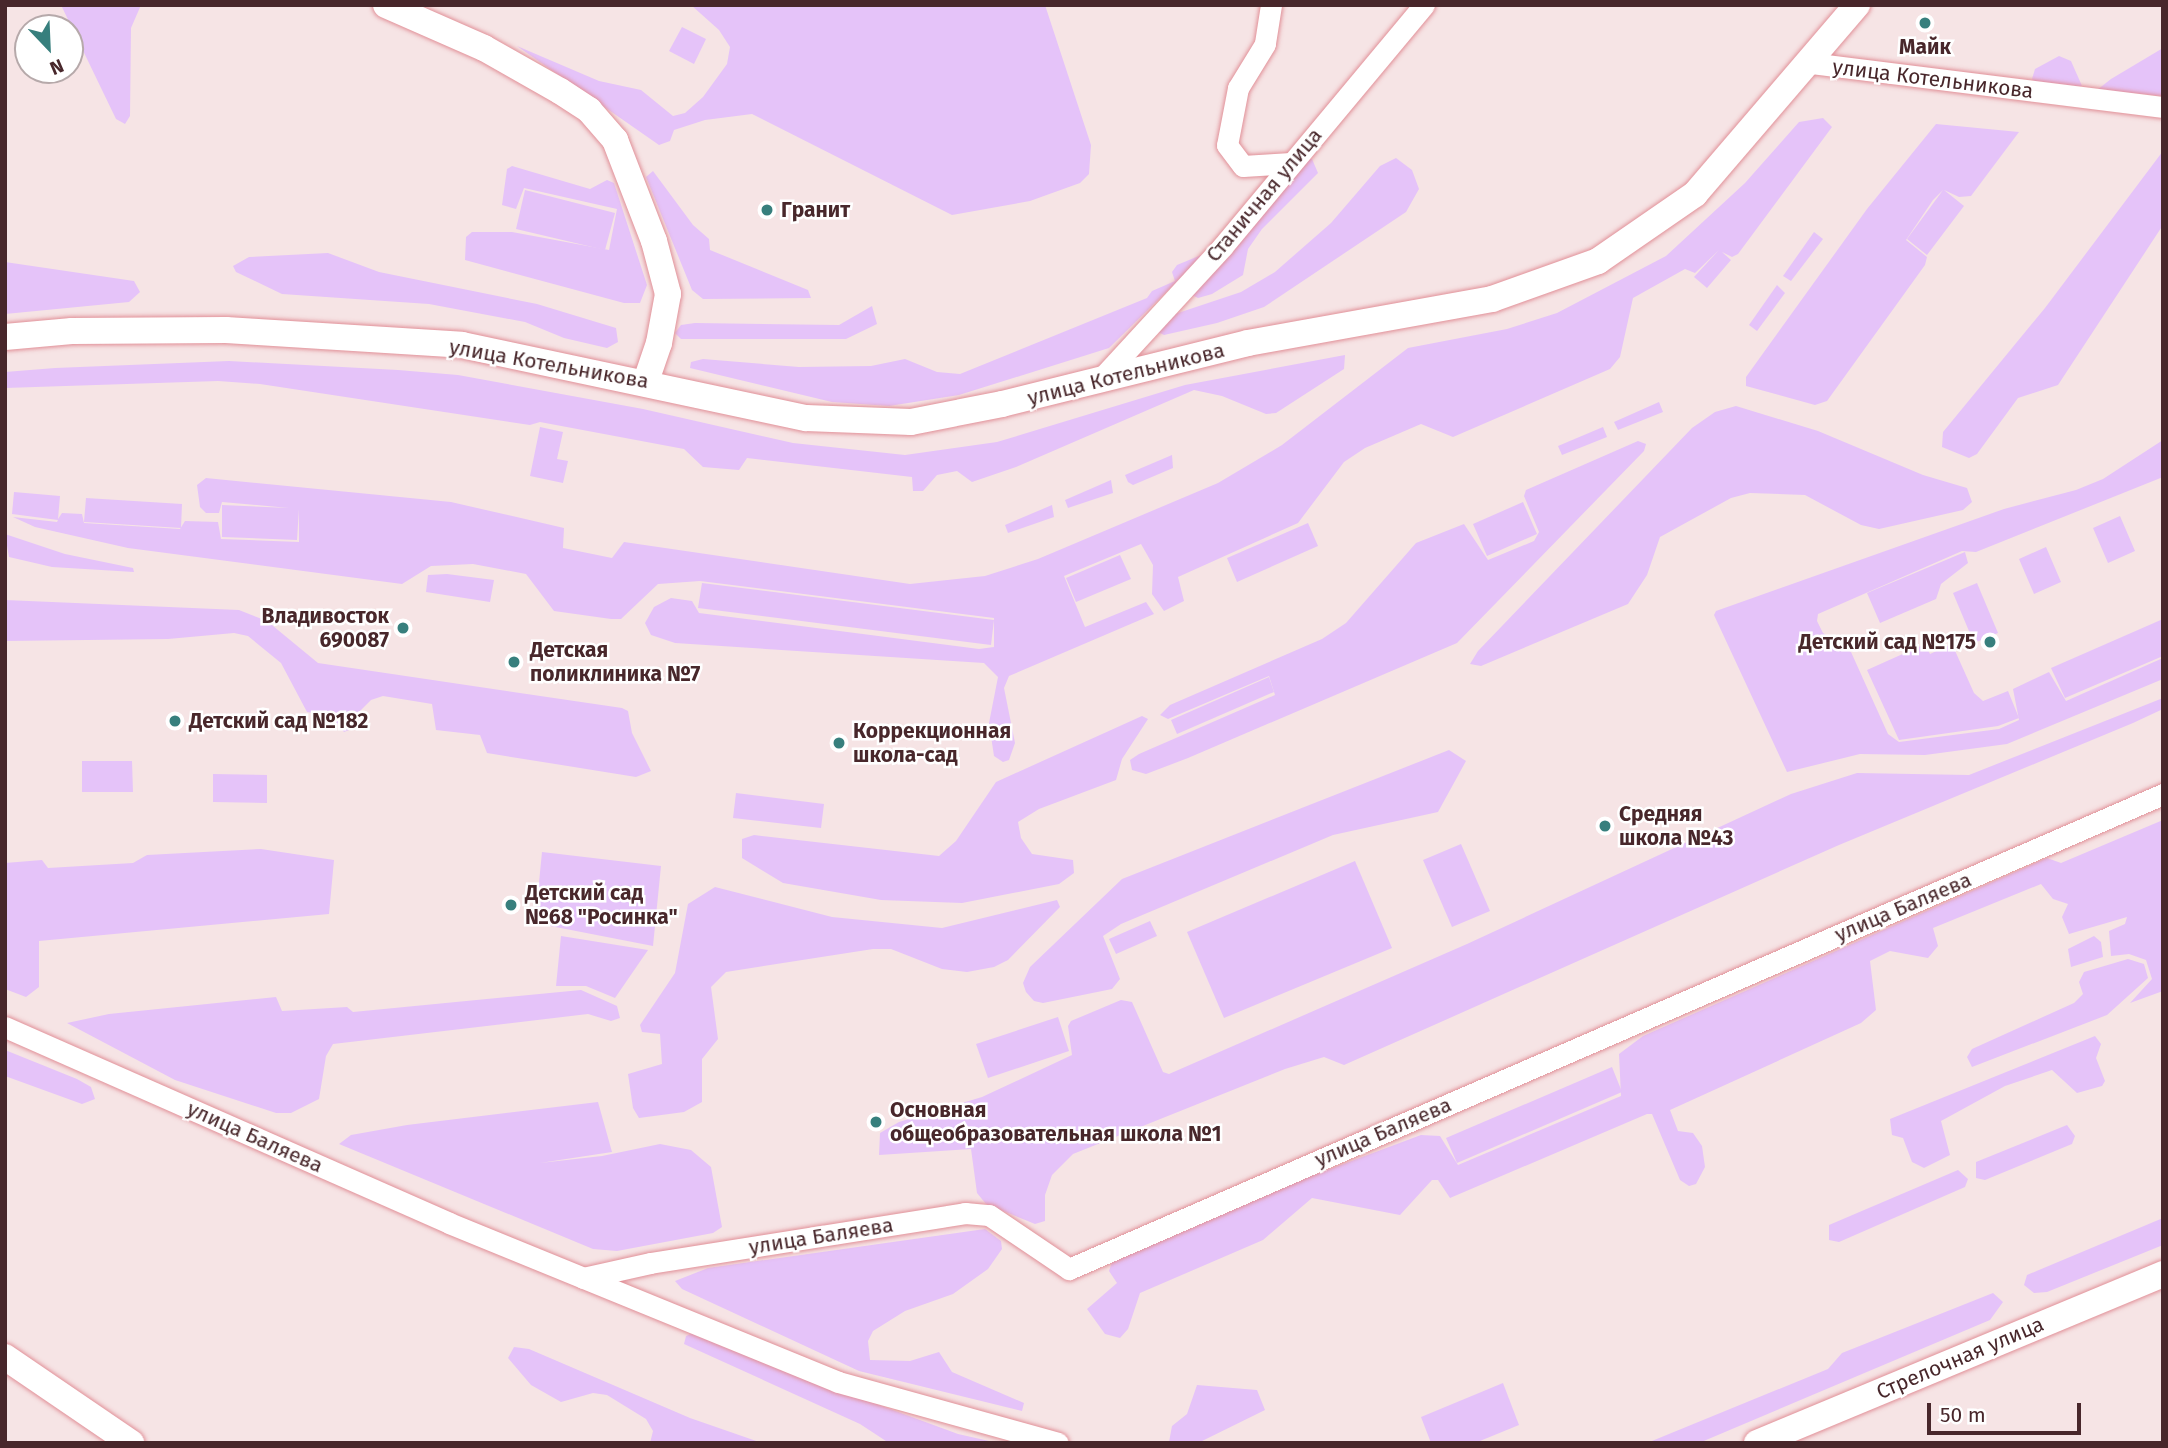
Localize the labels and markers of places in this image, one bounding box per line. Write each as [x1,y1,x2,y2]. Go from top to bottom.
marker: Майк [1917,15,1933,31]
place label: Майк [1899,34,1951,60]
place label: Гранит [781,197,850,223]
marker: Гранит [759,202,775,218]
place label: Владивосток 690087 [261,603,389,653]
marker: Владивосток 690087 [395,620,411,636]
place label: Детский сад №175 [1799,629,1976,655]
marker: Детский сад №175 [1982,634,1998,650]
place label: Детская поликлиника №7 [530,637,700,687]
marker: Детская поликлиника №7 [504,652,524,672]
place label: Детский сад №182 [189,708,368,734]
marker: Детский сад №182 [167,713,183,729]
place label: Коррекционная школа-сад [853,718,1011,768]
marker: Коррекционная школа-сад [831,735,847,751]
place label: Средняя школа №43 [1619,801,1733,851]
marker: Средняя школа №43 [1597,818,1613,834]
place label: Детский сад №68 "Росинка" [525,880,678,930]
marker: Детский сад №68 "Росинка" [503,897,519,913]
place label: Основная общеобразовательная школа №1 [890,1097,1222,1147]
marker: Основная общеобразовательная школа №1 [868,1114,884,1130]

